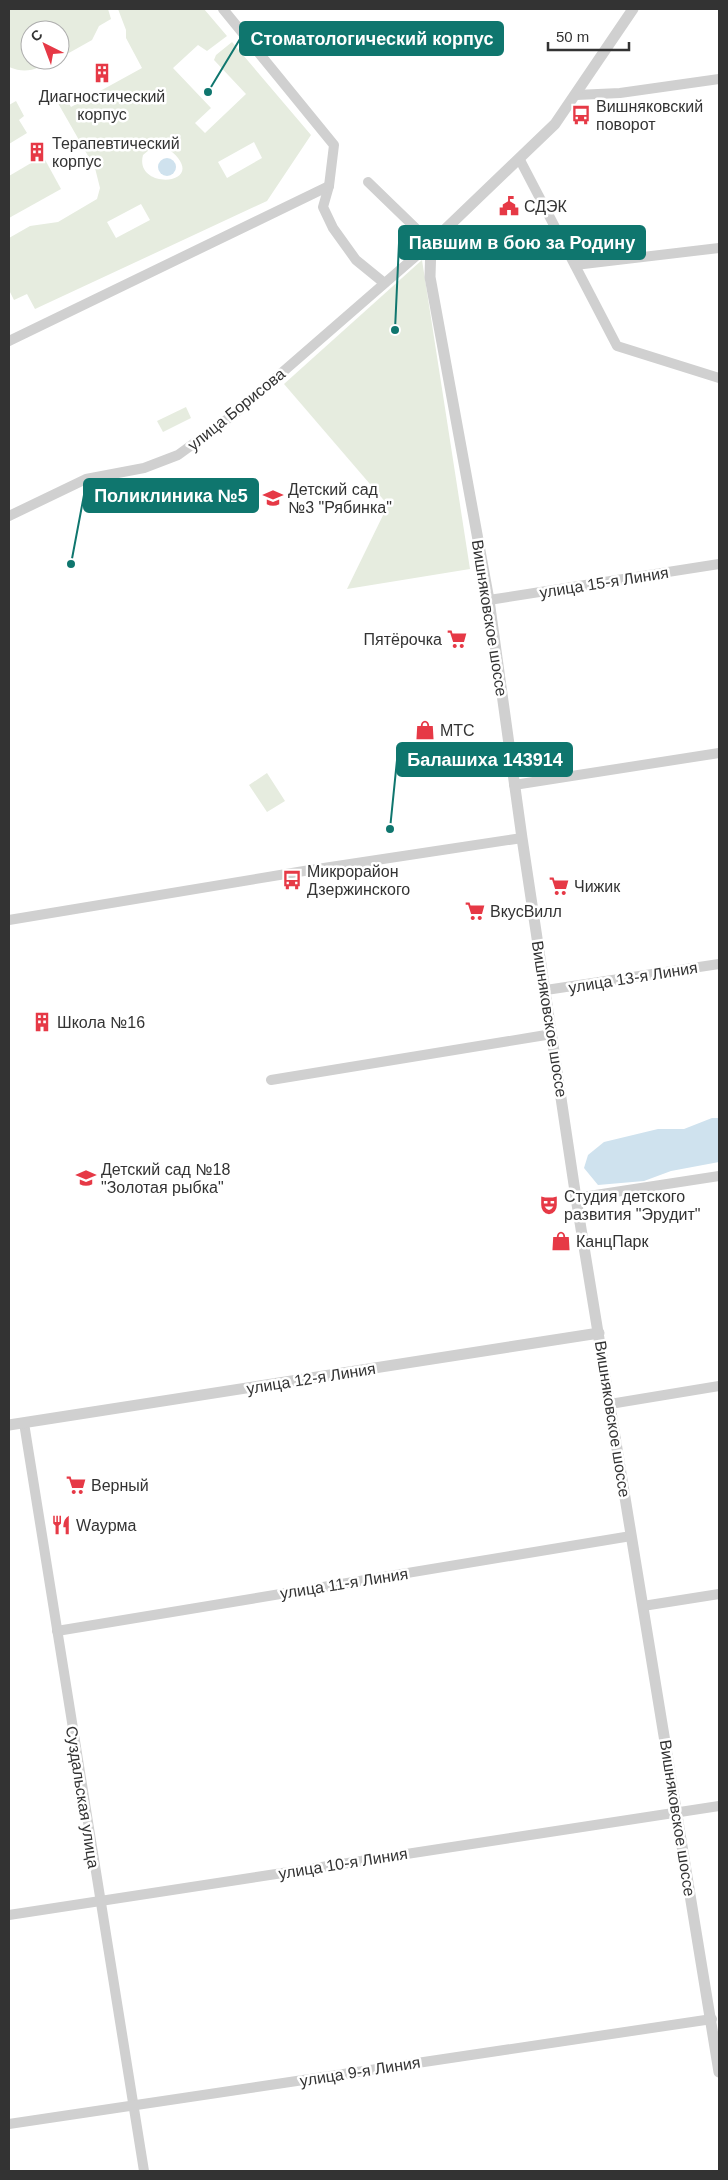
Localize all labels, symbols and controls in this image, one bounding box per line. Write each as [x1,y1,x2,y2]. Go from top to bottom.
north arrow [20,20,70,70]
scale bar [548,20,629,52]
callout: Стоматологический корпус [240,22,503,55]
text: С [27,26,45,45]
text: 50 m [556,28,589,45]
text: Стоматологический корпус [251,29,493,49]
building icon: Диагностический корпус [91,62,113,84]
place label: Диагностический корпус [39,88,165,123]
place label: Вишняковский поворот [596,98,703,133]
bus stop icon: Вишняковский поворот [570,104,592,126]
place label: Терапевтический корпус [52,135,180,170]
building icon: Терапевтический корпус [26,141,48,163]
public building icon: СДЭК [498,195,520,217]
place label: СДЭК [524,198,568,215]
callout: Павшим в бою за Родину [399,226,645,259]
text: Павшим в бою за Родину [409,233,635,253]
street label: улица Борисова [184,365,288,454]
callout: Поликлиника №5 [84,479,258,512]
place label: Детский сад №3 "Рябинка" [288,481,392,516]
text: Поликлиника №5 [94,486,248,506]
school or university icon: Детский сад №3 "Рябинка" [262,487,284,509]
street label: Вишняковское шоссе [469,539,510,698]
street label: улица 15-я Линия [538,564,670,601]
supermarket icon: Пятёрочка [446,628,468,650]
place label: Пятёрочка [364,631,442,648]
shop icon: МТС [414,719,436,741]
place label: МТС [440,722,475,739]
callout: Балашиха 143914 [397,743,572,776]
text: Балашиха 143914 [407,750,563,770]
place label: Микрорайон Дзержинского [307,863,410,898]
bus stop icon: Микрорайон Дзержинского [281,869,303,891]
supermarket icon: Чижик [548,875,570,897]
place label: Чижик [574,878,621,895]
supermarket icon: ВкусВилл [464,900,486,922]
place label: ВкусВилл [490,903,562,920]
street label: Вишняковское шоссе [529,940,570,1099]
street label: улица 13-я Линия [567,959,699,996]
building icon: Школа №16 [31,1011,53,1033]
place label: Школа №16 [57,1014,145,1031]
place label: Детский сад №18 "Золотая рыбка" [101,1161,230,1196]
school or university icon: Детский сад №18 "Золотая рыбка" [75,1167,97,1189]
place label: Студия детского развития "Эрудит" [564,1188,700,1223]
theatre icon: Студия детского развития "Эрудит" [538,1194,560,1216]
shop icon: КанцПарк [550,1230,572,1252]
place label: КанцПарк [576,1233,650,1250]
street label: Вишняковское шоссе [592,1340,633,1499]
street label: улица 12-я Линия [245,1360,377,1397]
supermarket icon: Верный [65,1474,87,1496]
place label: Верный [91,1477,149,1494]
restaurant icon: Wаурма [50,1514,72,1536]
place label: Wаурма [76,1517,137,1534]
street label: улица 11-я Линия [279,1565,409,1602]
street label: Суздальская улица [63,1725,102,1870]
street label: Вишняковское шоссе [657,1739,698,1898]
street label: улица 10-я Линия [277,1845,409,1882]
street label: улица 9-я Линия [299,2054,421,2089]

